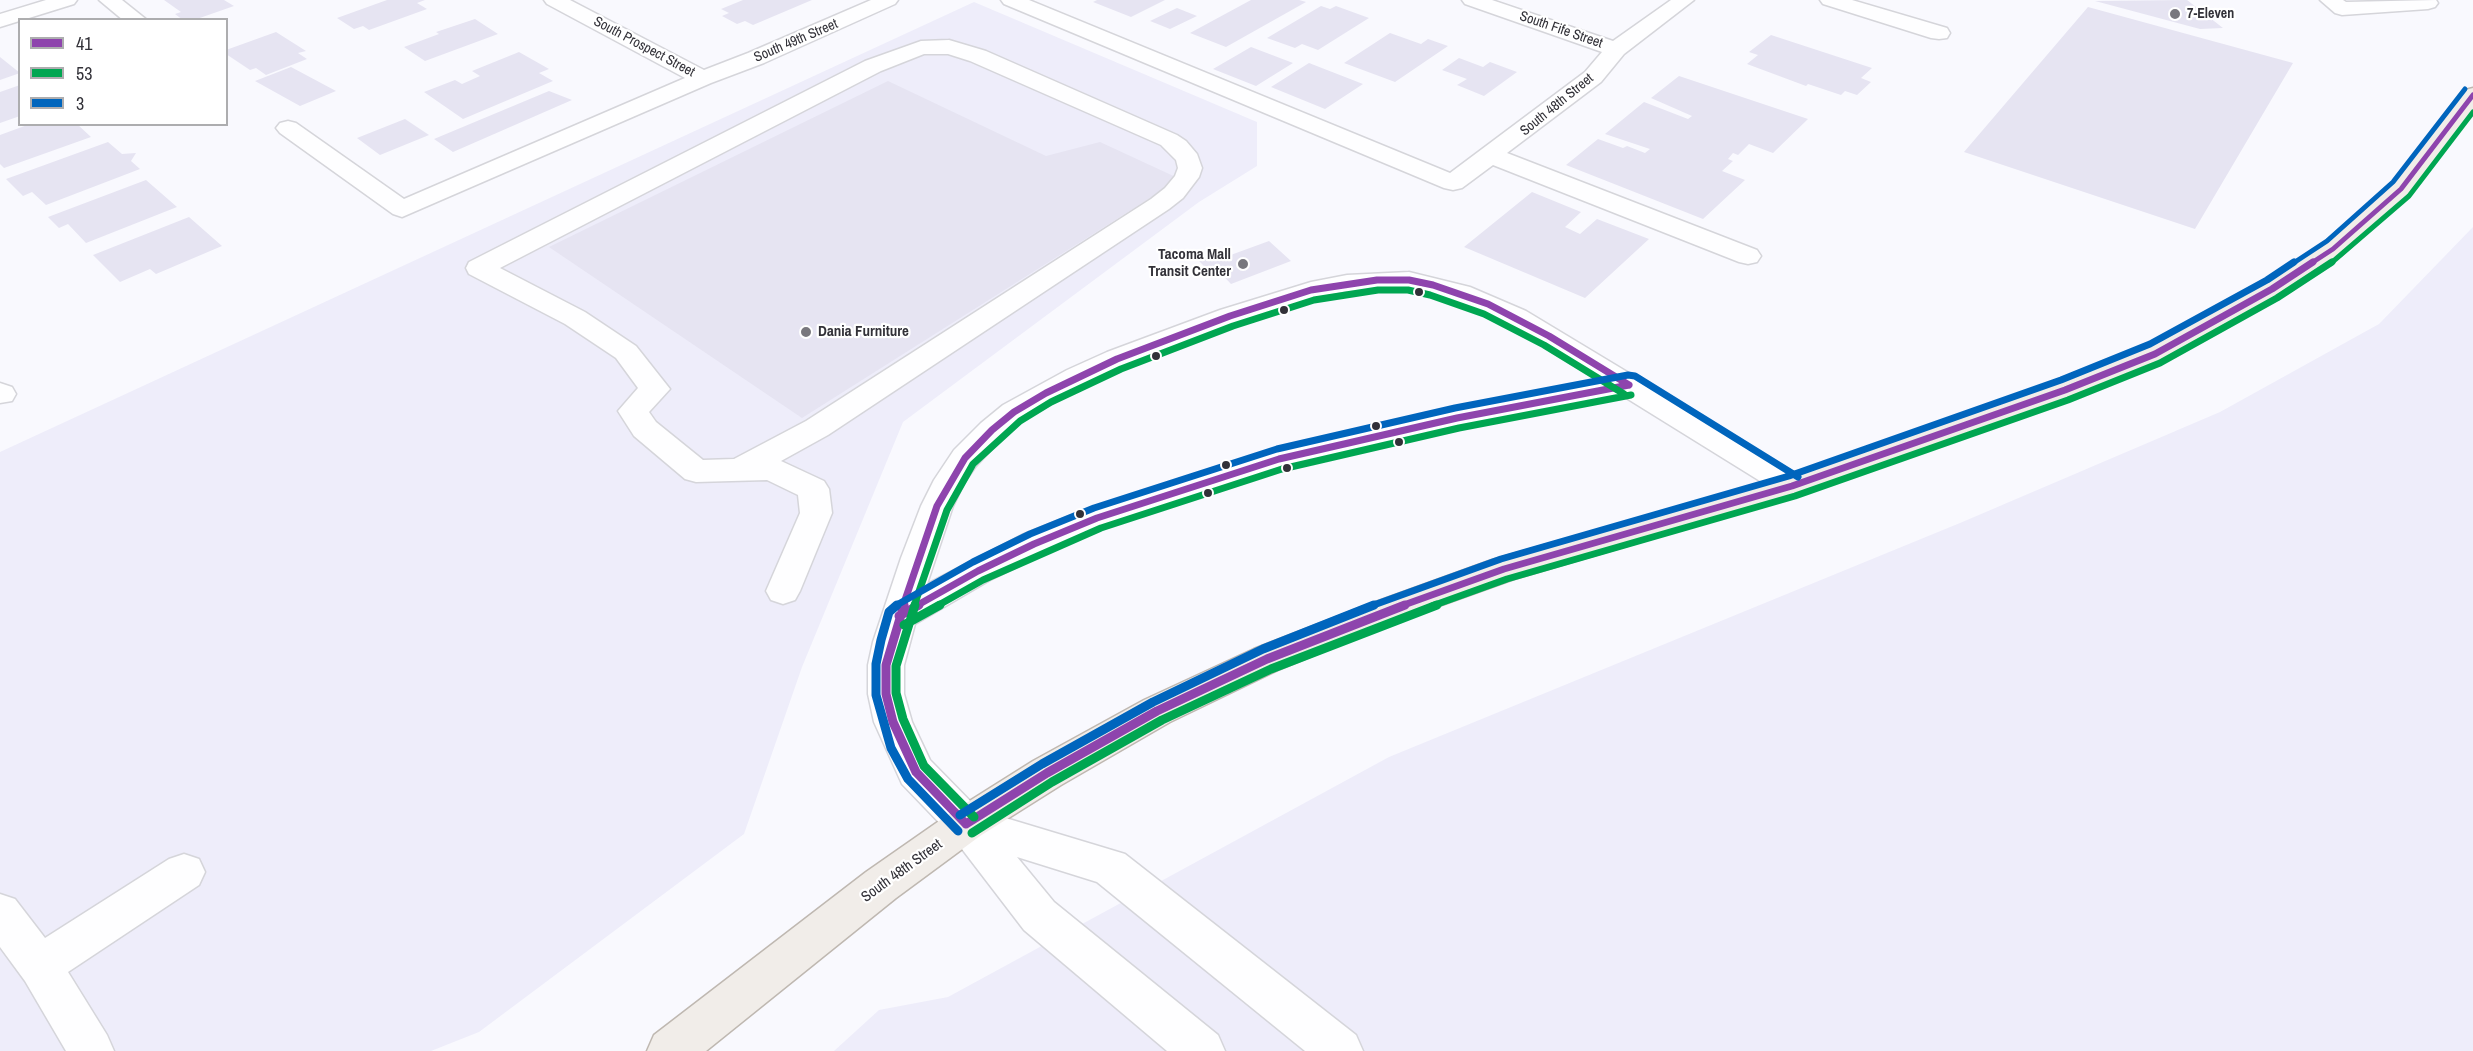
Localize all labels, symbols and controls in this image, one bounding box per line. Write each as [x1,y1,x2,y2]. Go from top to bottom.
place label: 7-Eleven [2187,6,2234,22]
marker: 7-Eleven [2168,7,2182,21]
street label: South Fife Street [1517,8,1605,52]
street label: South Prospect Street [590,13,698,81]
street label: South 49th Street [752,16,840,66]
legend [18,18,228,126]
text: 41 [76,31,92,56]
text: 53 [76,61,92,86]
street label: South 48th Street [1517,70,1597,140]
text: 3 [76,91,84,116]
place label: Tacoma Mall Transit Center [1148,246,1231,281]
marker: Tacoma Mall Transit Center [1236,257,1250,271]
unlabelled marker [1413,286,1425,298]
unlabelled marker [1278,304,1290,316]
place label: Dania Furniture [818,323,909,341]
marker: Dania Furniture [799,325,813,339]
unlabelled marker [1150,350,1162,362]
unlabelled marker [1370,420,1382,432]
unlabelled marker [1393,436,1405,448]
unlabelled marker [1220,459,1232,471]
unlabelled marker [1281,462,1293,474]
unlabelled marker [1202,487,1214,499]
unlabelled marker [1074,508,1086,520]
street label: South 48th Street [858,836,946,906]

